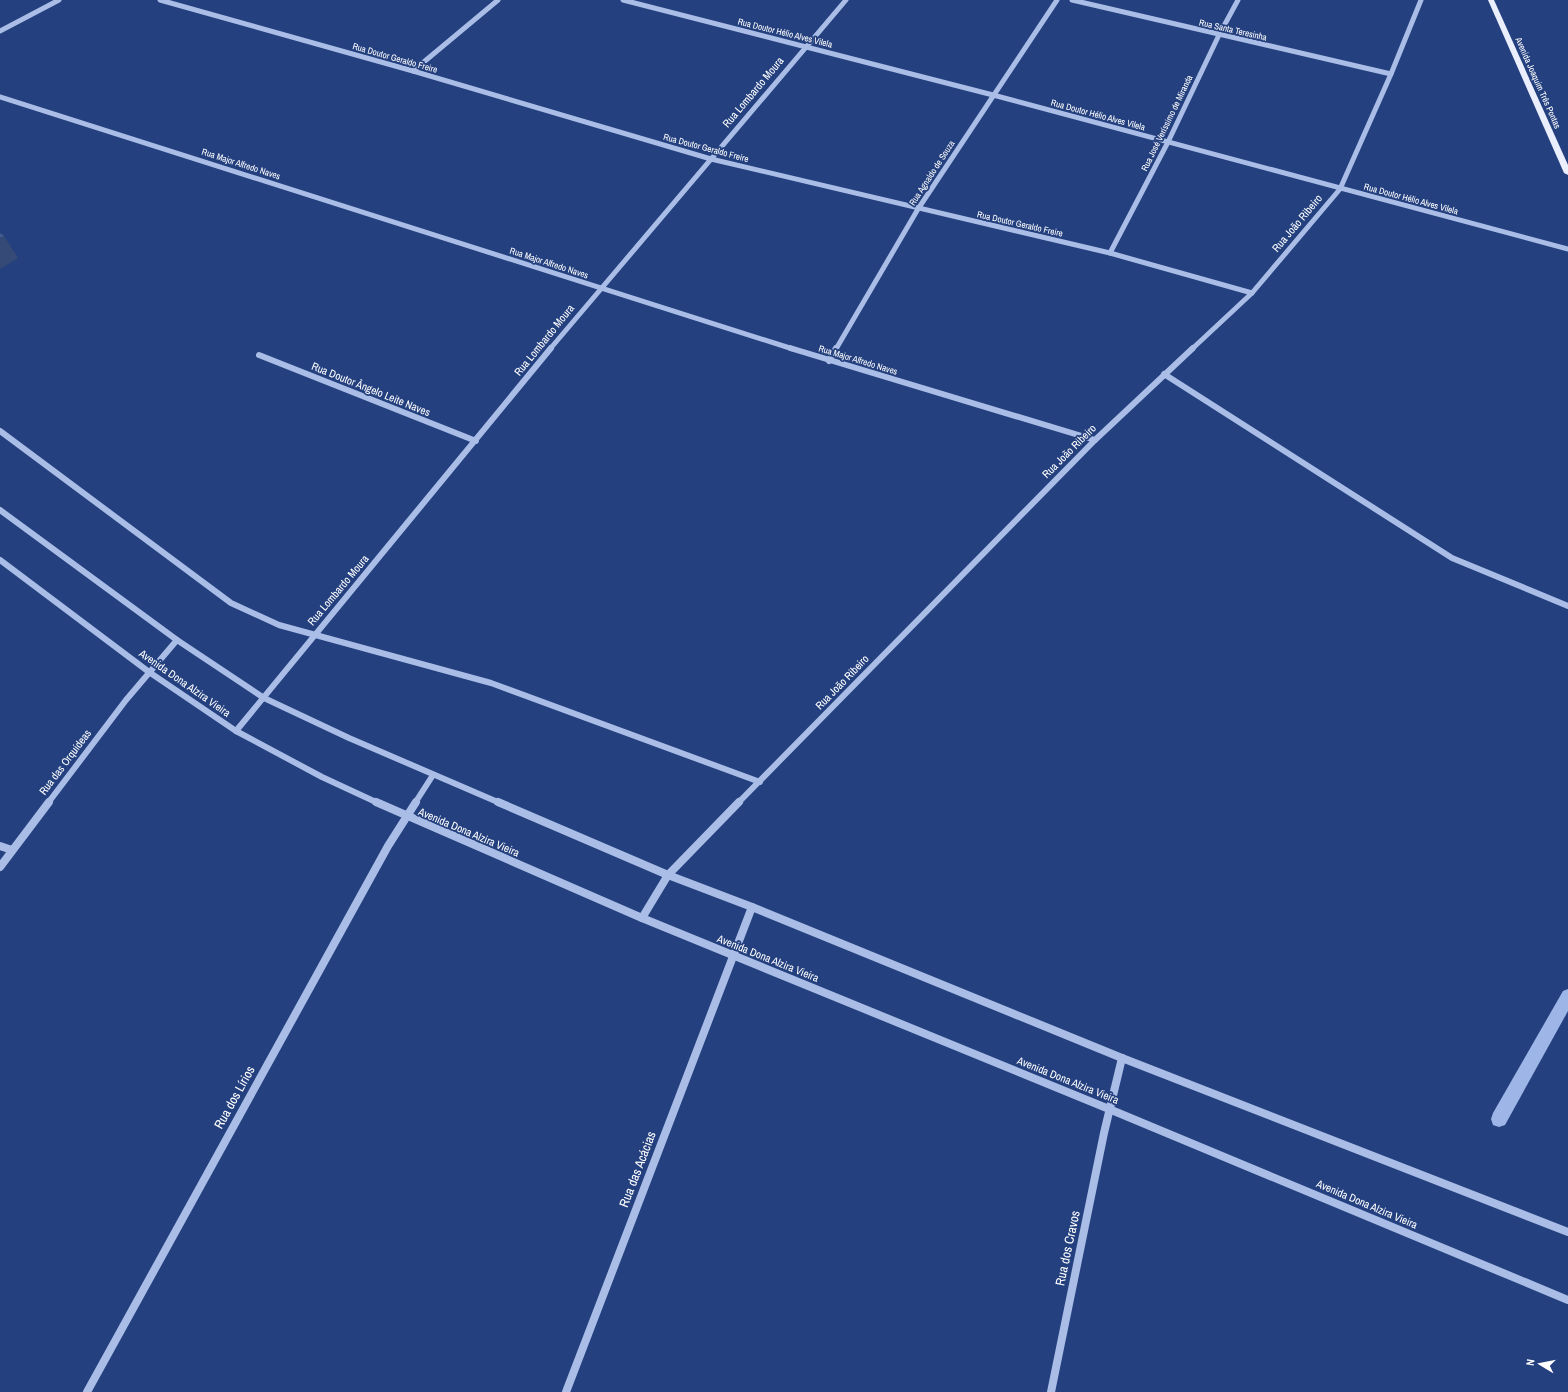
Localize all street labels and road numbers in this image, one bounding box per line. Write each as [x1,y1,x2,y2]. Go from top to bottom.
street label: Rua Doutor Hélio Alves Vilela [736,15,834,51]
street label: Rua Santa Teresinha [1198,16,1268,44]
street label: Avenida Joaquim Três Pontas [1512,35,1564,131]
street label: Rua Doutor Geraldo Freire [351,40,439,76]
street label: Rua Lombardo Moura [719,54,787,130]
street label: Rua José Veríssimo de Miranda [1138,73,1196,173]
street label: Rua Doutor Hélio Alves Vilela [1050,97,1146,133]
street label: Rua Doutor Geraldo Freire [662,131,750,165]
street label: Rua Agnaldo de Souza [906,138,958,208]
street label: Rua Major Alfredo Naves [200,146,282,182]
street label: Rua Doutor Hélio Alves Vilela [1363,181,1459,217]
street label: Rua João Ribeiro [1269,191,1325,255]
street label: Rua Doutor Geraldo Freire [976,208,1064,240]
street label: Rua Major Alfredo Naves [508,245,590,281]
street label: Rua Lombardo Moura [511,301,577,379]
street label: Rua Major Alfredo Naves [817,342,899,378]
street label: Rua Doutor Ângelo Leite Naves [310,359,433,419]
street label: Rua João Ribeiro [1039,421,1099,481]
street label: Rua Lombardo Moura [304,552,372,628]
street label: Avenida Dona Alzira Vieira [136,646,233,720]
street label: Rua João Ribeiro [812,652,872,712]
street label: Rua das Orquídeas [36,726,94,797]
street label: Avenida Dona Alzira Vieira [415,804,522,860]
street label: Avenida Dona Alzira Vieira [714,931,821,985]
street label: Avenida Dona Alzira Vieira [1014,1053,1121,1107]
street label: Rua dos Lírios [210,1063,259,1132]
street label: Rua das Acácias [615,1129,660,1210]
street label: Avenida Dona Alzira Vieira [1313,1176,1420,1232]
street label: Rua dos Cravos [1051,1209,1084,1287]

